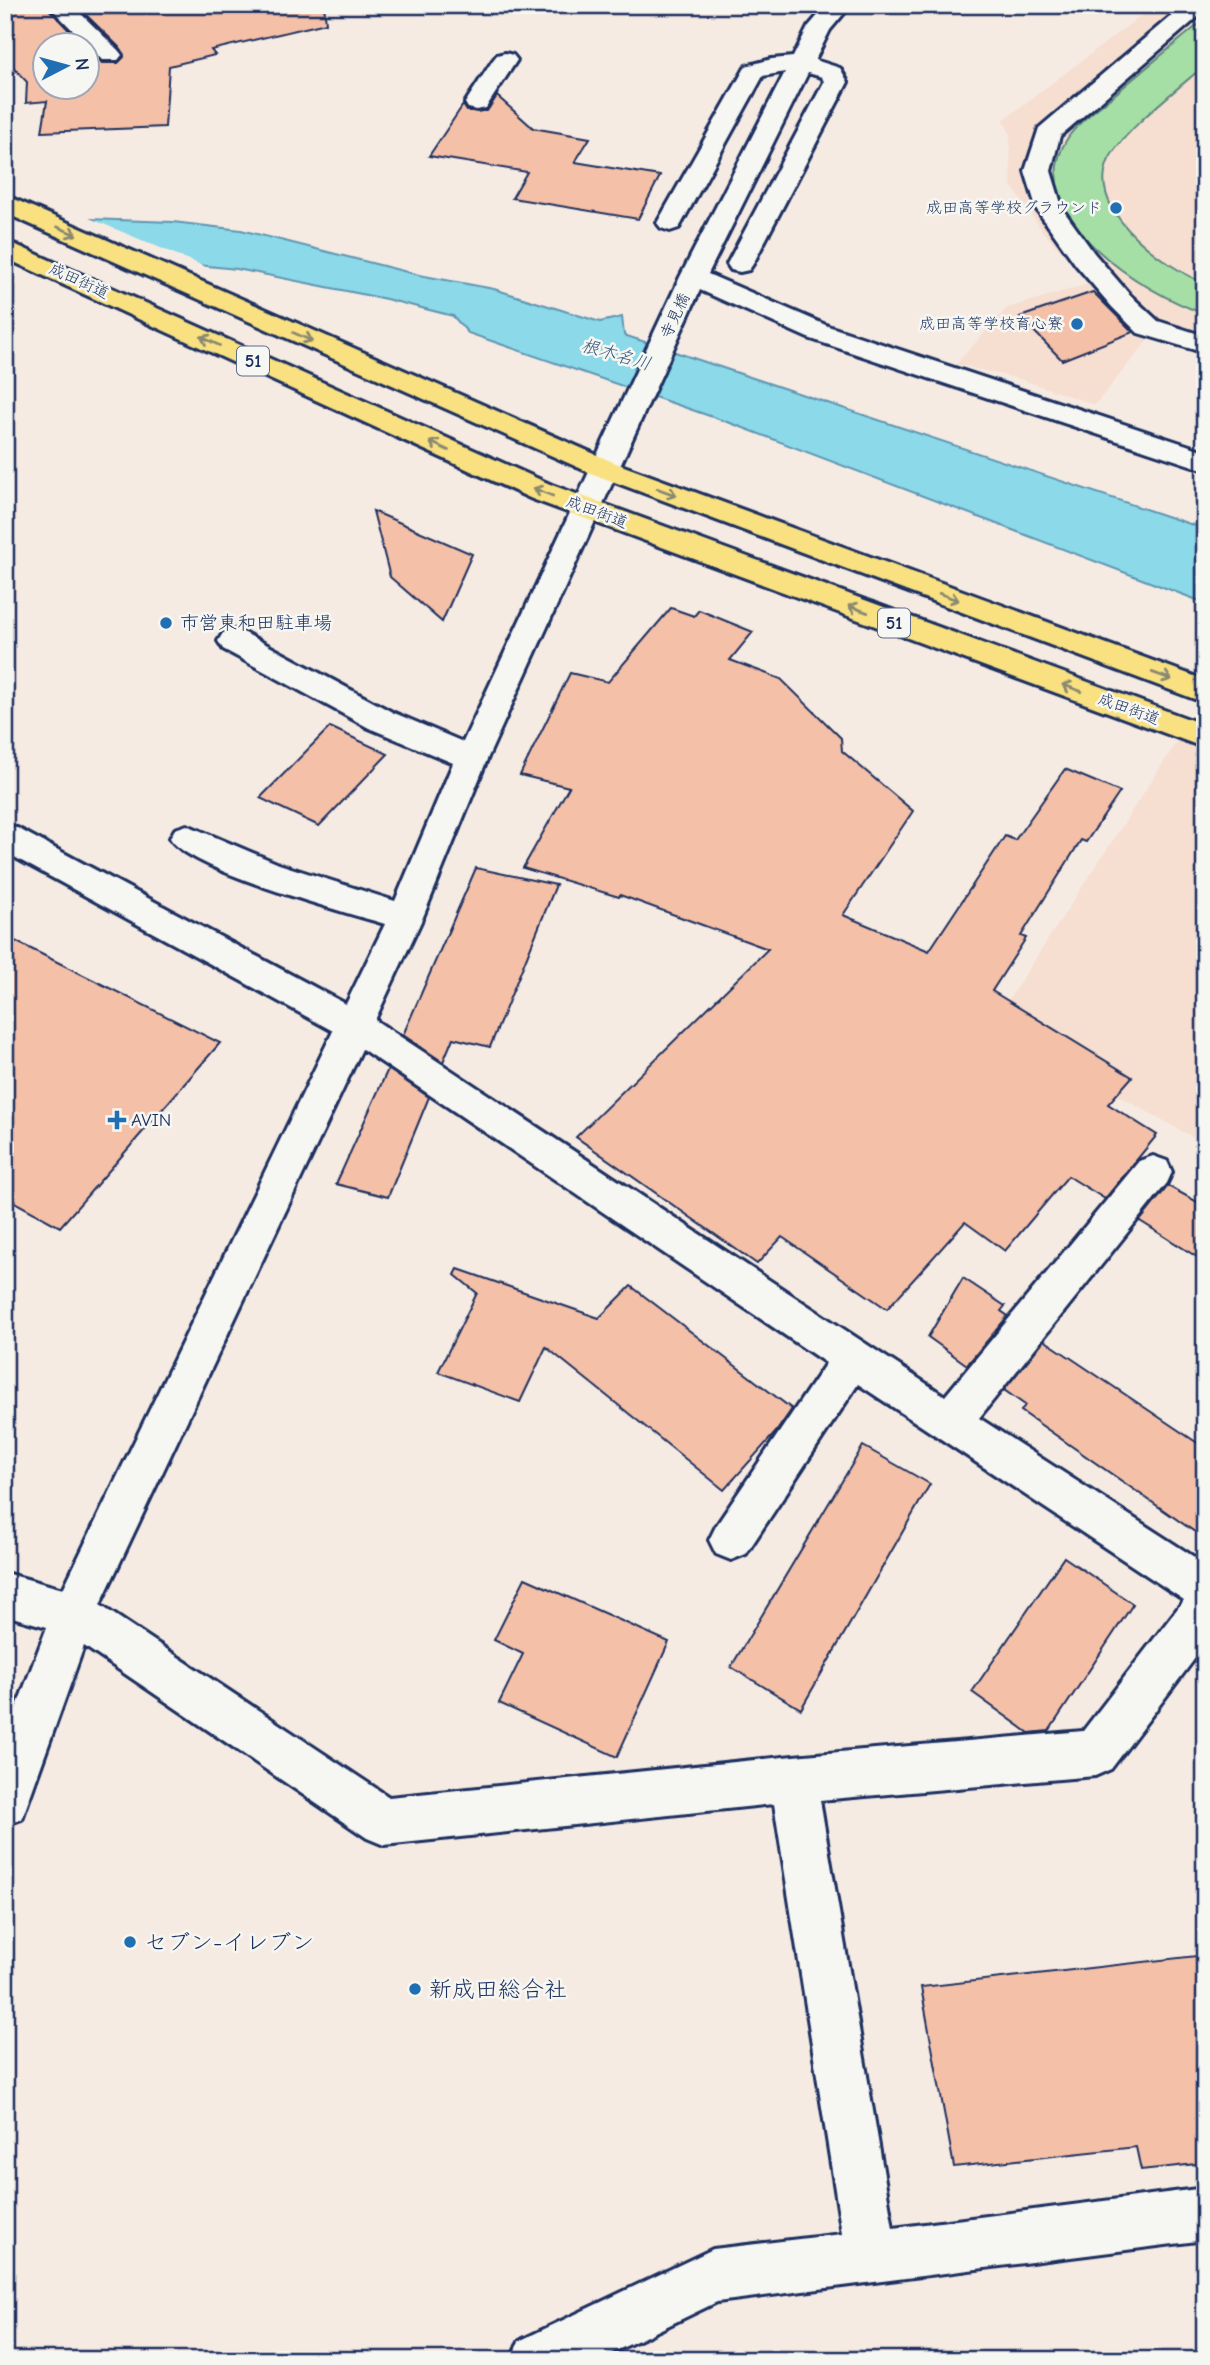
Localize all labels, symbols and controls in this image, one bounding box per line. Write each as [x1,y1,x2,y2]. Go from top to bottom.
north arrow [32,32,102,102]
text: N [70,57,93,72]
place label: 成田高等学校グラウンド [926,199,1102,217]
marker: 成田高等学校グラウンド [1108,200,1124,216]
one-way arrow [56,225,78,238]
street label: 成田街道 [46,259,112,303]
street label: 寺見橋 [657,290,693,342]
place label: 成田高等学校育心寮 [919,315,1063,333]
marker: 成田高等学校育心寮 [1069,316,1085,332]
one-way arrow [291,331,313,344]
one-way arrow [200,334,221,348]
water label: 根木名川 [579,335,653,375]
road number: 51 [237,346,269,376]
one-way arrow [429,439,450,453]
one-way arrow [532,484,554,497]
one-way arrow [655,487,677,499]
street label: 成田街道 [564,492,630,532]
one-way arrow [937,592,959,604]
one-way arrow [848,602,870,614]
road number: 51 [878,608,910,638]
place label: 市営東和田駐車場 [180,612,332,634]
marker: 市営東和田駐車場 [158,615,174,631]
one-way arrow [1150,671,1172,684]
one-way arrow [1061,681,1083,693]
street label: 成田街道 [1096,690,1162,728]
place label: AVIN [131,1109,171,1131]
marker: AVIN [109,1112,125,1128]
place label: セブン-イレブン [144,1929,314,1956]
marker: セブン-イレブン [122,1934,138,1950]
place label: 新成田総合社 [429,1976,567,2003]
marker: 新成田総合社 [407,1981,423,1997]

